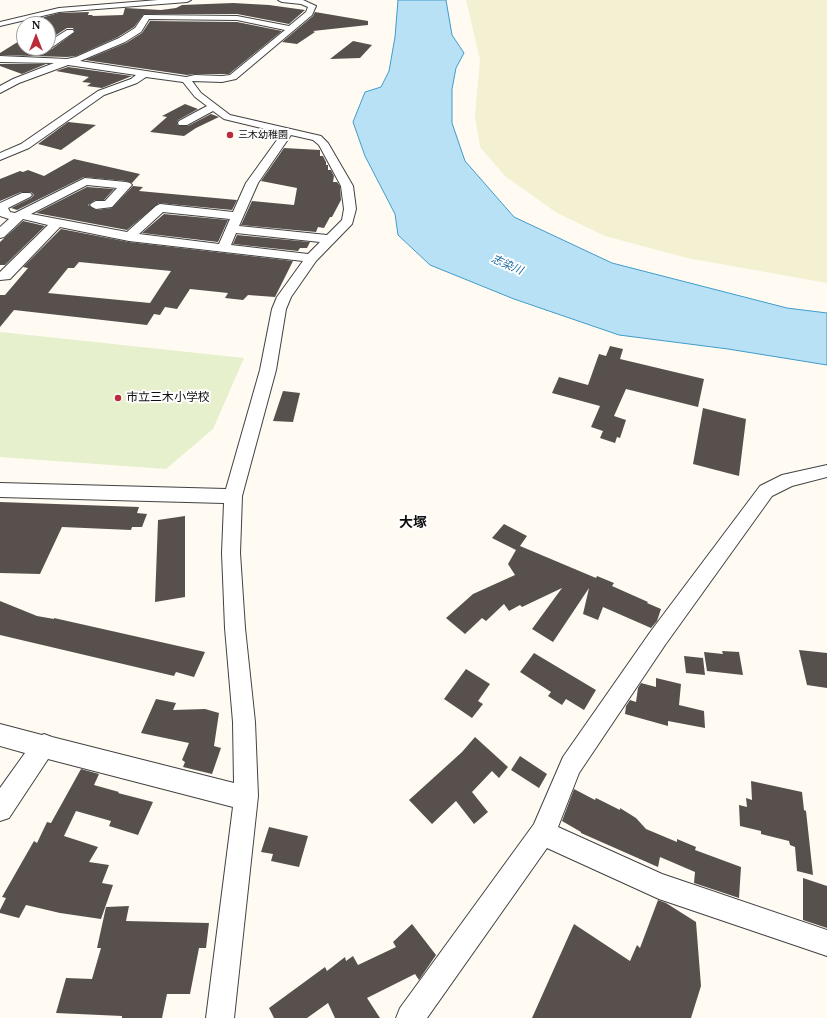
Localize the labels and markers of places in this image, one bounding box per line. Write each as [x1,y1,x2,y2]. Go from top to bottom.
place label: 三木幼稚園 [238,129,288,141]
marker: 三木幼稚園 [225,130,235,140]
place label: 市立三木小学校 [126,391,210,405]
marker: 市立三木小学校 [113,393,123,403]

